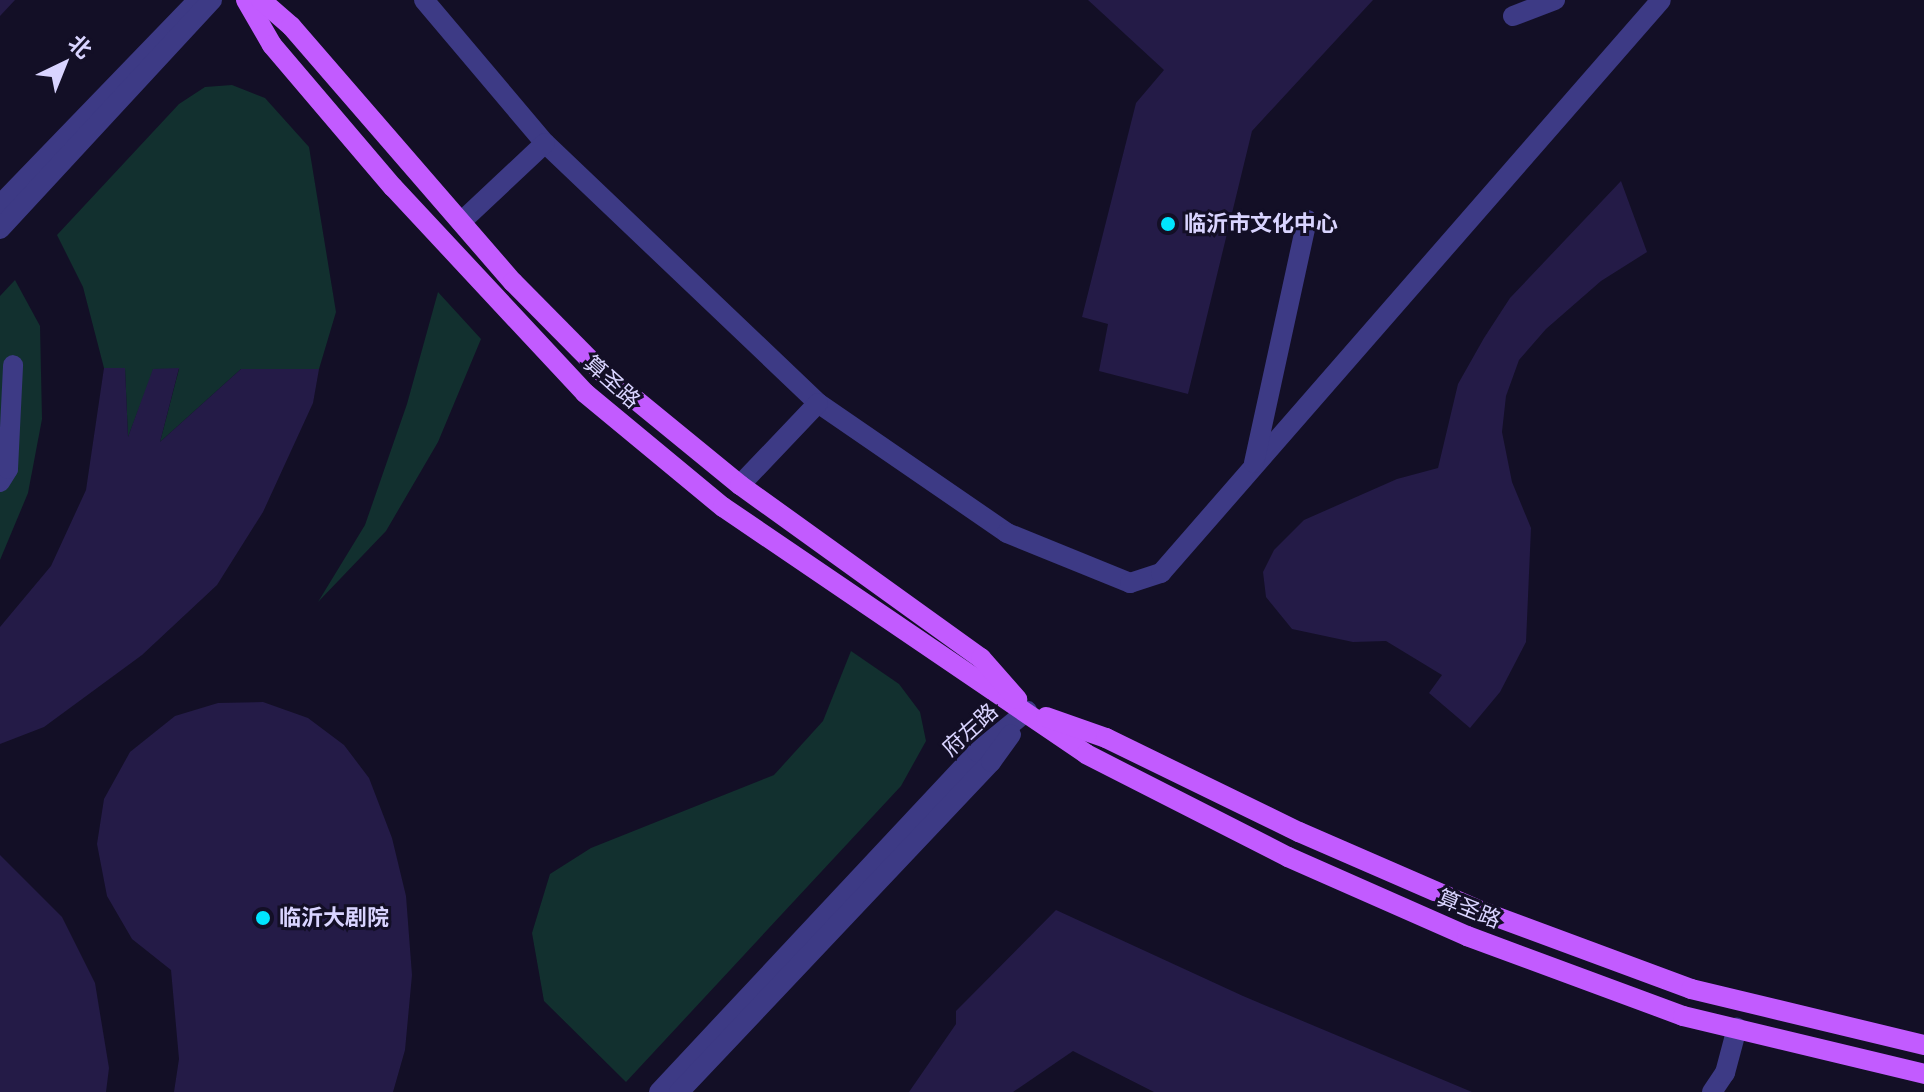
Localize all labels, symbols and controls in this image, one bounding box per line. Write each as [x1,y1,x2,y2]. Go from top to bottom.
north arrow [24,24,104,104]
text: 北 [63,29,97,63]
place label: 临沂市文化中心 [1184,211,1338,237]
marker: 临沂市文化中心 [1159,215,1177,233]
street label: 算圣路 [579,350,645,414]
street label: 府左路 [937,698,1003,762]
street label: 算圣路 [1433,884,1505,934]
place label: 临沂大剧院 [279,905,389,931]
marker: 临沂大剧院 [254,909,272,927]

